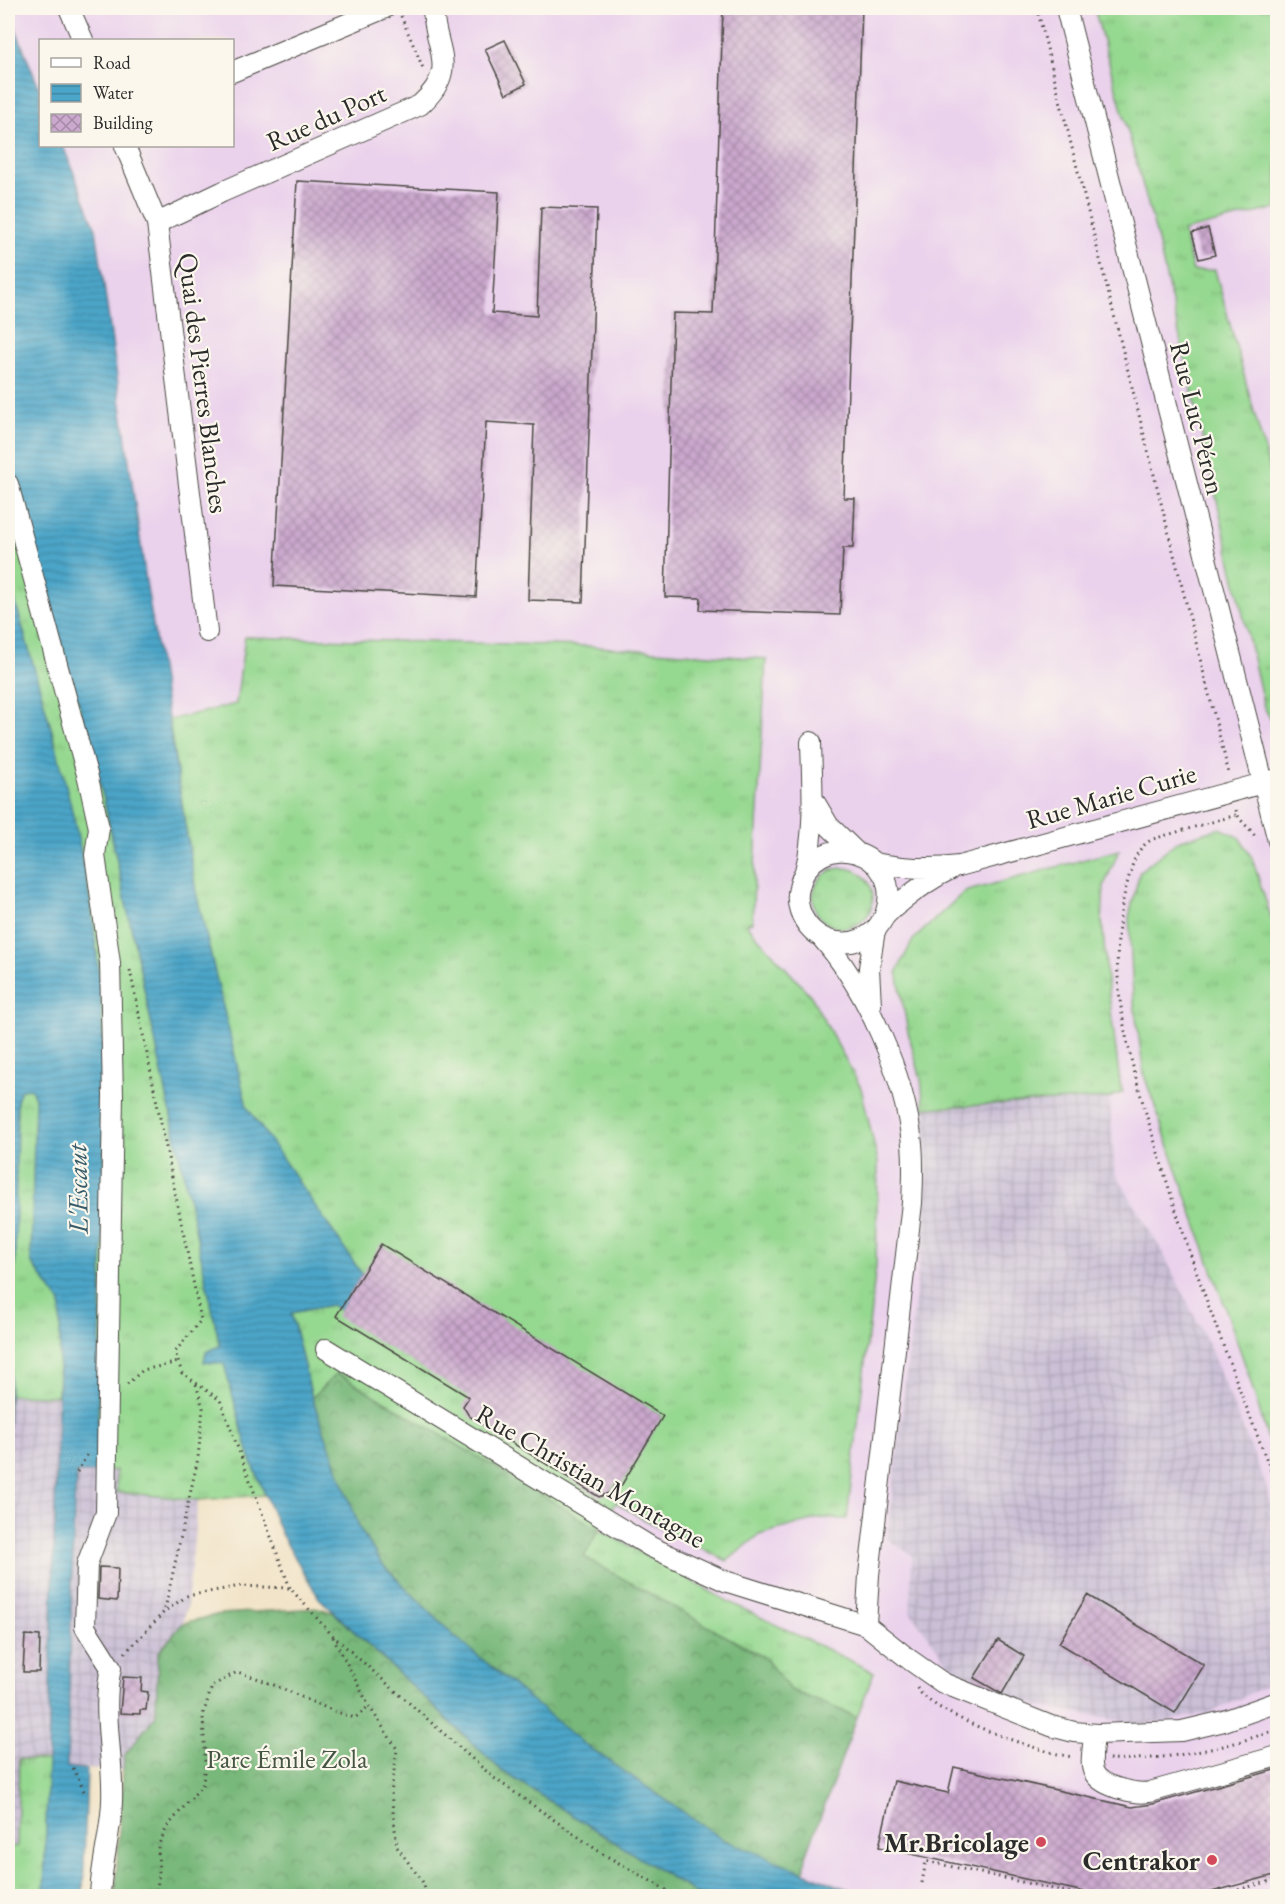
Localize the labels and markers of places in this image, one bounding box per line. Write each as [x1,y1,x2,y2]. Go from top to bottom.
place label: Mr.Bricolage [884,1825,1029,1860]
marker: Mr.Bricolage [1034,1835,1048,1849]
place label: Centrakor [1083,1843,1201,1878]
marker: Centrakor [1205,1853,1219,1867]

